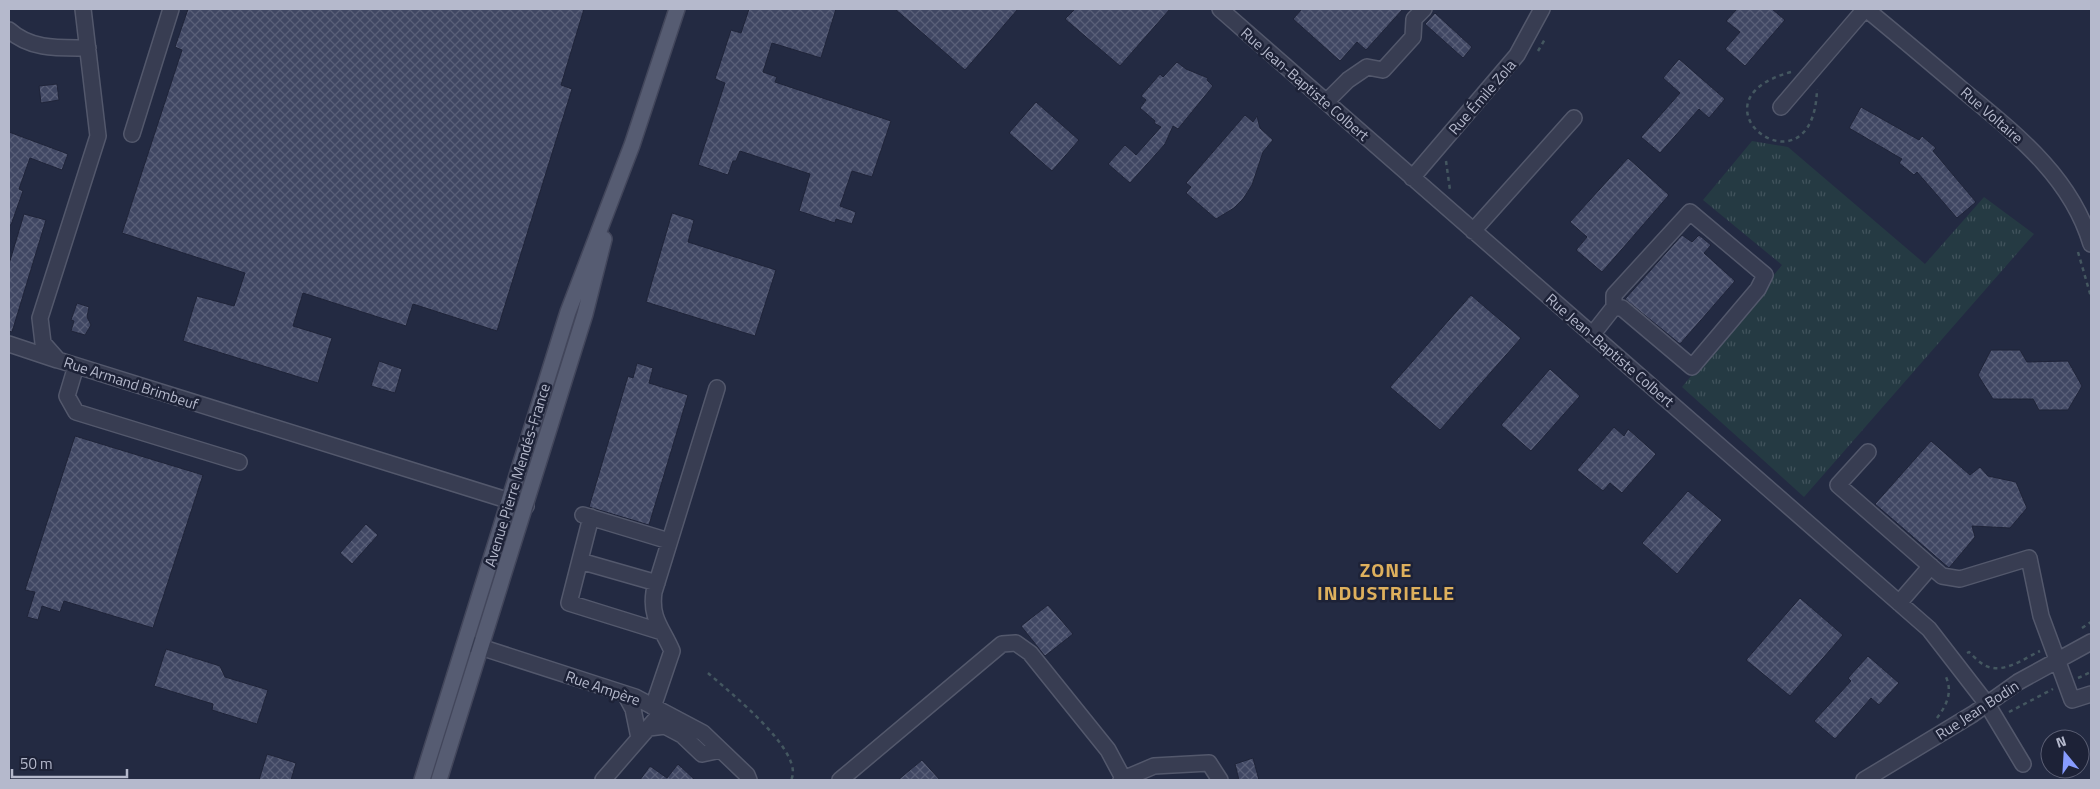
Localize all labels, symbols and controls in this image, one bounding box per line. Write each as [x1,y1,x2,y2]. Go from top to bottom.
street label: Rue Jean-Baptiste Colbert [1236,22,1375,147]
street label: Rue Émile Zola [1443,54,1522,140]
street label: Rue Voltaire [1956,81,2028,149]
street label: Rue Jean-Baptiste Colbert [1541,288,1680,413]
street label: Rue Armand Brimbeuf [61,350,201,416]
street label: Avenue Pierre Mendés-France [478,381,556,569]
district label: ZONE INDUSTRIELLE [1317,554,1455,608]
street label: Rue Ampère [563,664,643,712]
street label: Rue Jean Bodin [1931,674,2023,746]
north arrow [2040,729,2090,779]
text: N [2053,730,2069,753]
scale bar [12,746,128,778]
text: 50 m [20,752,53,775]

